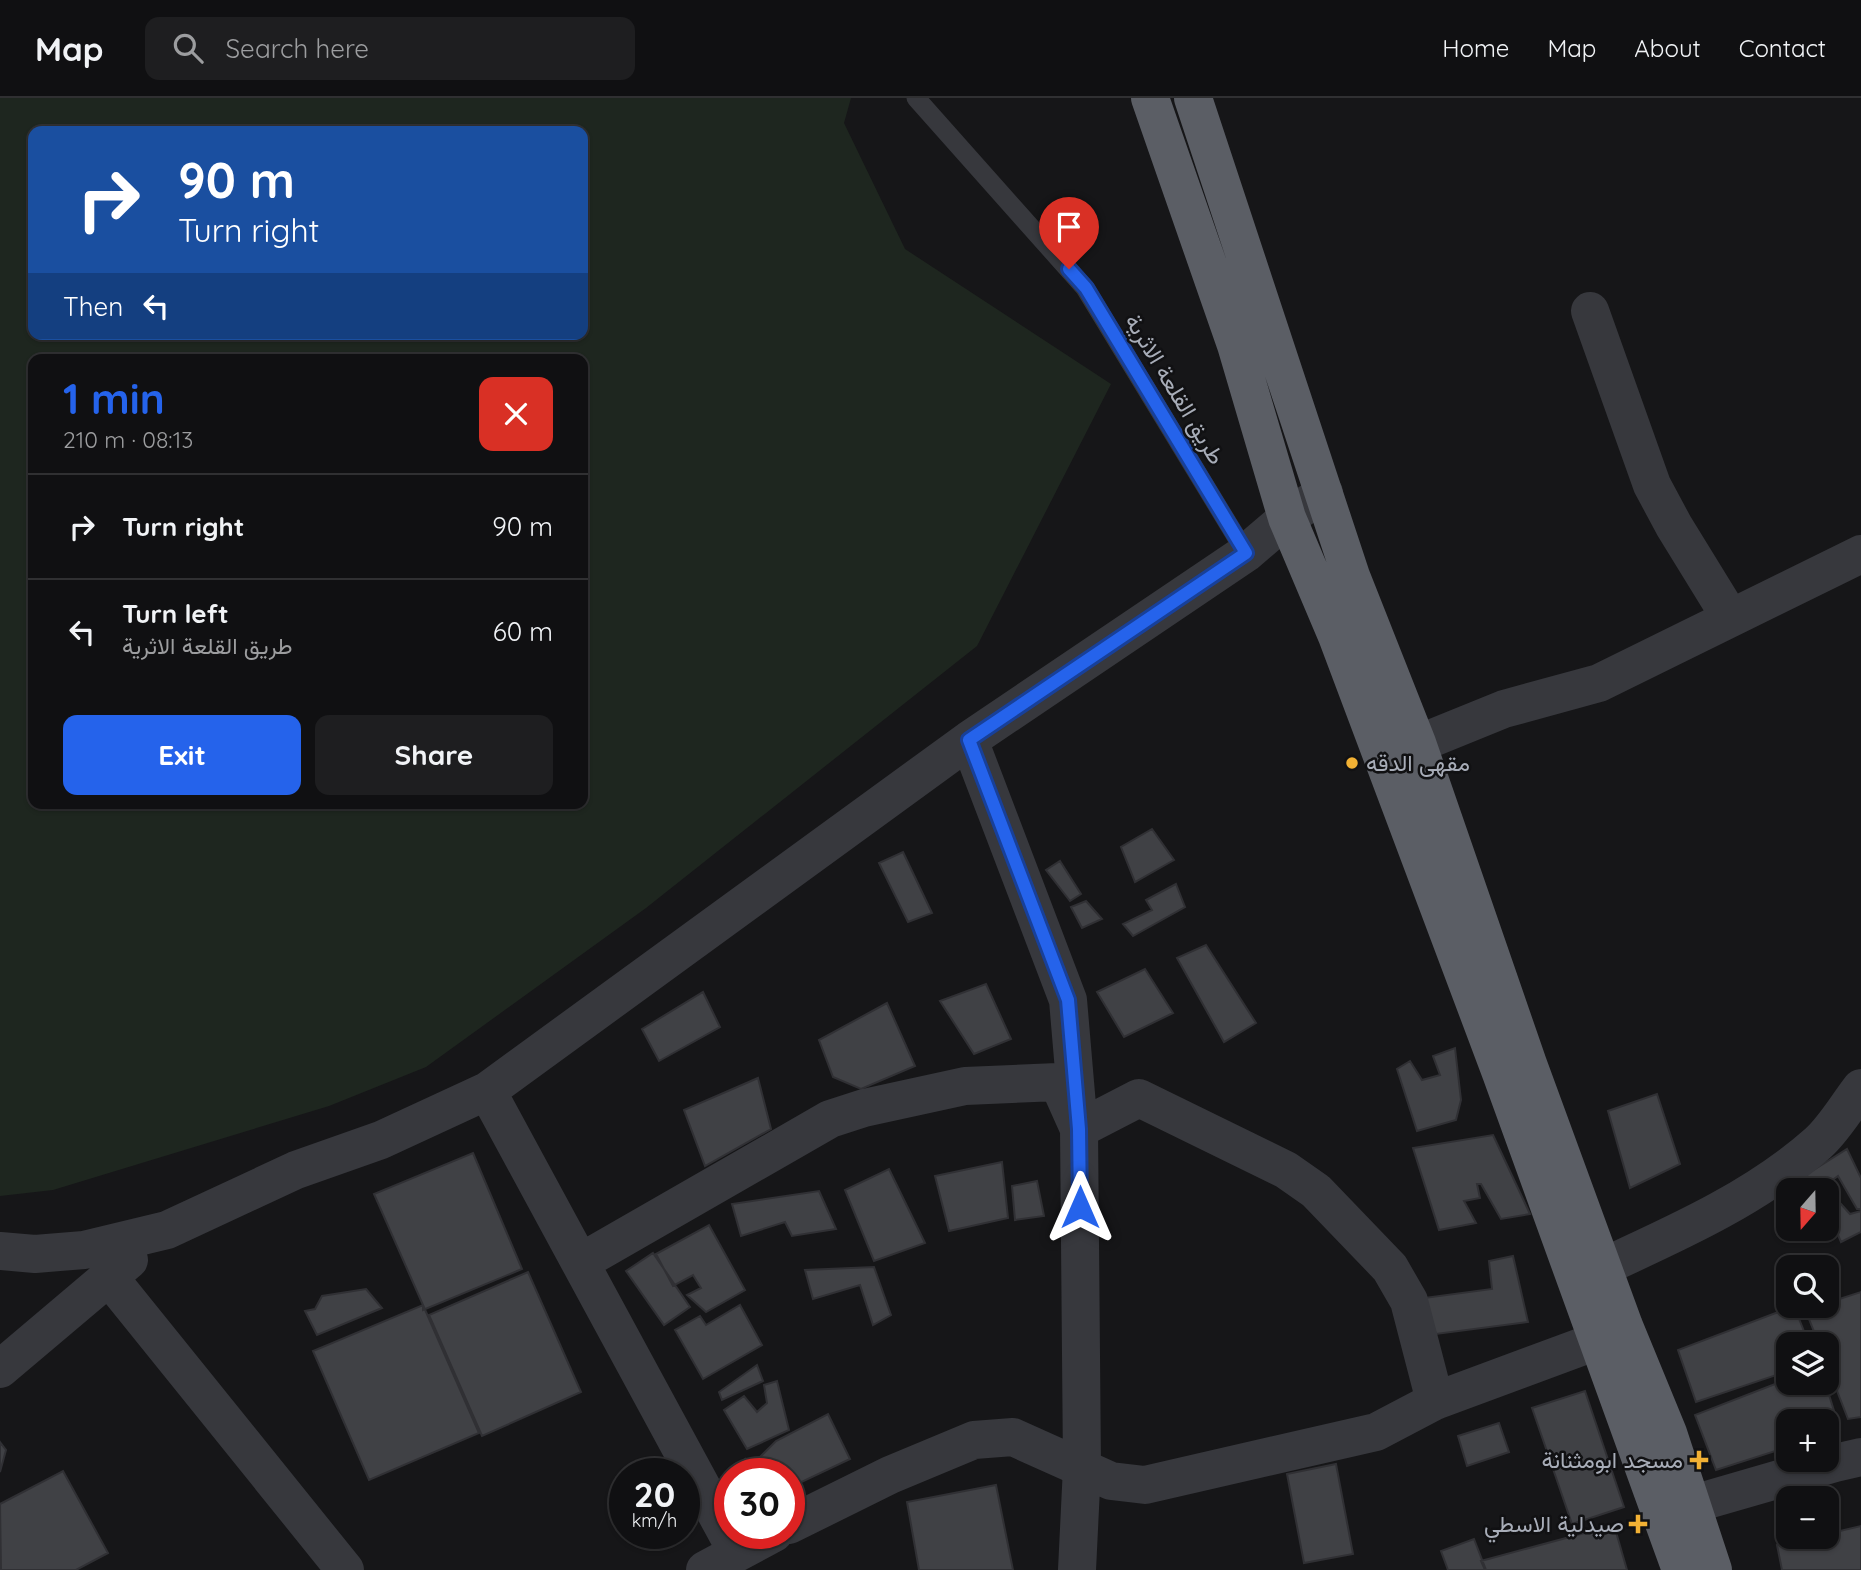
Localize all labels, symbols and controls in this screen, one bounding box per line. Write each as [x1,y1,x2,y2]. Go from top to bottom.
search box [145,17,635,80]
text: Map [35,28,103,69]
icon: search [169,29,207,67]
text: Search here [225,32,369,65]
text: Home [1442,33,1509,63]
text: Map [1547,33,1596,63]
text: About [1634,33,1701,63]
text: Contact [1739,33,1826,63]
text: 90 m [178,149,295,210]
icon: right [63,154,154,245]
pin [1039,197,1099,269]
icon: arrive [1050,208,1088,246]
text: Turn right [178,210,319,250]
icon: left [137,287,175,325]
text: Then [63,290,123,323]
street label: طريق القلعة الاثرية [1118,308,1232,470]
text: 1 min [63,372,165,425]
button: close [479,377,553,451]
text: 210 m · 08:13 [63,425,193,454]
icon: right [63,508,101,546]
text: Turn right [122,510,244,543]
text: 90 m [492,510,553,543]
text: Turn left [122,597,229,630]
icon: left [63,613,101,651]
text: 60 m [493,615,553,648]
text: طريق القلعة الاثرية [122,631,293,660]
button: Exit [63,715,301,795]
button: Share [315,715,553,795]
place label: مقهى الدقه [1366,748,1470,778]
marker: مقهى الدقه [1344,755,1360,771]
position arrow [1043,1170,1117,1244]
north arrow [1776,1178,1839,1241]
map controls [1776,1178,1839,1549]
button: search [1776,1255,1839,1318]
button: layers [1776,1332,1839,1395]
button: + [1776,1409,1839,1472]
place label: مسجد ابومثنانة [1541,1445,1683,1475]
marker: مسجد ابومثنانة [1689,1450,1709,1470]
speed limit sign: 30 [714,1458,805,1549]
text: 20 [634,1472,675,1516]
button: − [1776,1486,1839,1549]
text: km/h [632,1509,677,1532]
place label: صيدلية الاسطي [1484,1509,1624,1543]
marker: صيدلية الاسطي [1630,1516,1646,1532]

